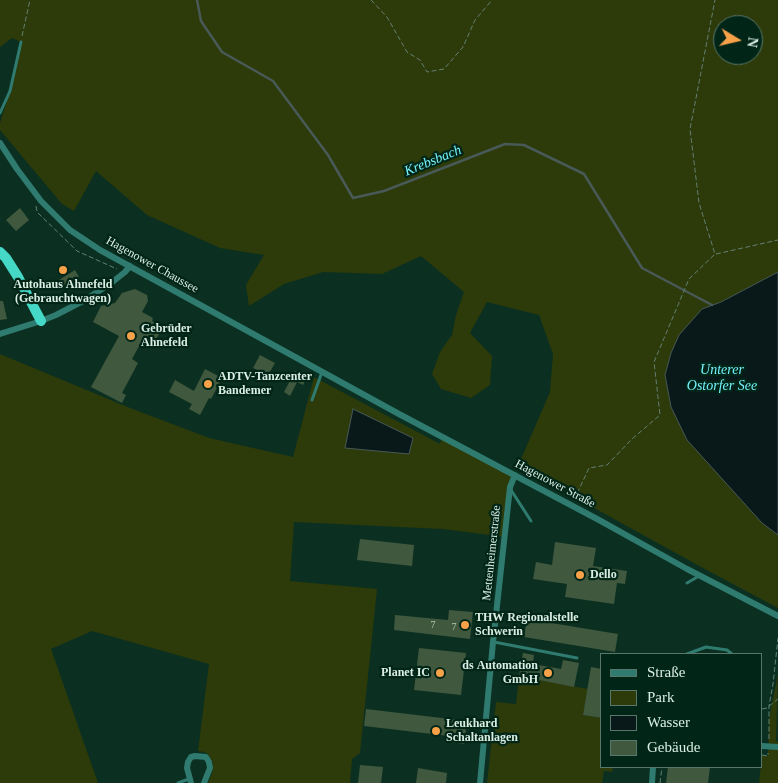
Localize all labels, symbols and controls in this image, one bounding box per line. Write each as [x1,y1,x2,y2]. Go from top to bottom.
north arrow [713,15,763,65]
text: N [744,36,761,48]
water label: Krebsbach [402,142,464,180]
street label: Hagenower Chaussee [103,234,201,296]
marker: Autohaus Ahnefeld (Gebrauchtwagen) [57,264,69,276]
place label: Autohaus Ahnefeld (Gebrauchtwagen) [13,278,113,306]
place label: Gebrüder Ahnefeld [141,322,192,350]
marker: Gebrüder Ahnefeld [125,330,137,342]
water label: Unterer Ostorfer See [687,362,757,394]
place label: ADTV-Tanzcenter Bandemer [218,370,312,398]
marker: ADTV-Tanzcenter Bandemer [202,378,214,390]
street label: Hagenower Straße [512,457,598,511]
street label: Mettenheimerstraße [480,505,504,601]
place label: Dello [590,568,617,582]
marker: Dello [574,569,586,581]
place label: THW Regionalstelle Schwerin [475,611,579,639]
house number: 7 [430,619,436,631]
marker: THW Regionalstelle Schwerin [459,619,471,631]
house number: 7 [452,621,456,633]
legend [600,653,763,768]
place label: ds Automation GmbH [462,659,538,687]
text: Straße [647,664,685,680]
place label: Planet IC [381,666,430,680]
marker: Planet IC [434,667,446,679]
marker: ds Automation GmbH [542,667,554,679]
text: Park [647,689,675,705]
text: Wasser [647,714,690,730]
place label: Leukhard Schaltanlagen [446,717,518,745]
marker: Leukhard Schaltanlagen [430,725,442,737]
text: Gebäude [647,739,700,755]

